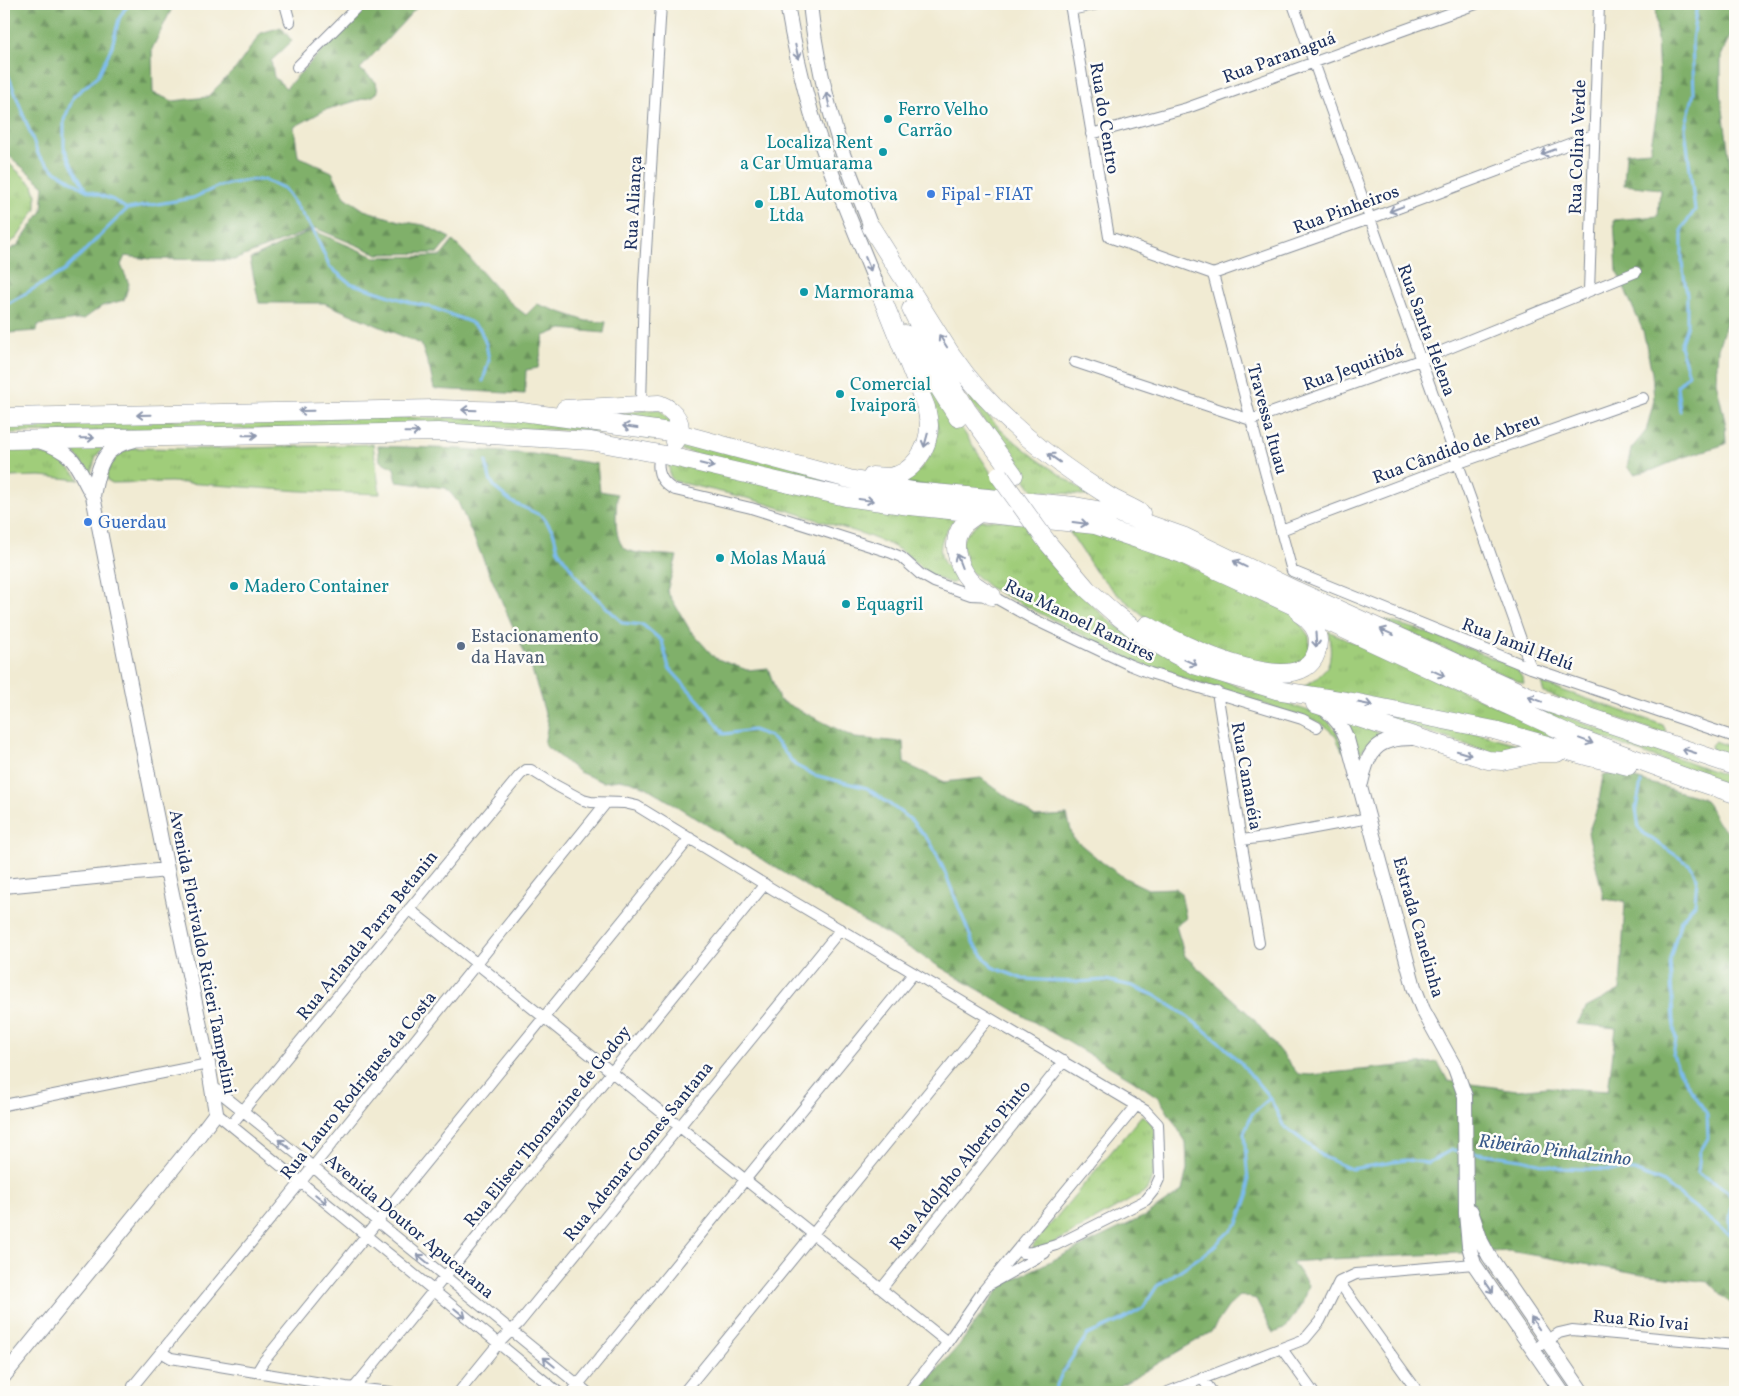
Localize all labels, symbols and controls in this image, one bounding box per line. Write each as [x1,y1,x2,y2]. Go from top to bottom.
street label: Rua Paranaguá [1219,26,1340,91]
one-way arrow [792,43,802,59]
street label: Rua do Centro [1082,61,1125,176]
street label: Rua Colina Verde [1564,79,1593,215]
one-way arrow [823,92,832,108]
place label: Ferro Velho Carrão [898,98,988,144]
marker: Ferro Velho Carrão [882,113,894,125]
place label: Localiza Rent a Car Umuarama [740,131,873,177]
marker: Localiza Rent a Car Umuarama [877,146,889,158]
one-way arrow [1540,148,1556,157]
street label: Rua Aliança [620,155,649,251]
street label: Rua Pinheiros [1290,180,1403,241]
place label: LBL Automotiva Ltda [769,183,898,229]
place label: Fipal - FIAT [941,183,1034,208]
marker: Fipal - FIAT [925,188,937,200]
marker: LBL Automotiva Ltda [753,198,765,210]
one-way arrow [1388,205,1404,214]
one-way arrow [864,256,873,271]
street label: Rua Santa Helena [1390,261,1461,400]
place label: Marmorama [814,281,914,306]
marker: Marmorama [798,286,810,298]
one-way arrow [937,335,947,349]
street label: Rua Jequitibá [1300,339,1407,398]
street label: Travessa Ituau [1240,361,1293,477]
place label: Comercial Ivaiporã [850,373,931,419]
marker: Comercial Ivaiporã [834,388,846,400]
one-way arrow [461,405,477,414]
one-way arrow [298,406,314,416]
street label: Rua Cândido de Abreu [1369,407,1544,491]
one-way arrow [136,410,152,419]
one-way arrow [622,422,638,432]
one-way arrow [404,427,420,437]
one-way arrow [242,431,258,440]
one-way arrow [921,431,931,447]
one-way arrow [79,434,95,443]
one-way arrow [1047,453,1061,463]
one-way arrow [699,461,715,470]
one-way arrow [857,495,873,505]
place label: Guerdau [98,511,167,536]
marker: Guerdau [82,516,94,528]
one-way arrow [1071,518,1087,528]
place label: Molas Mauá [730,547,826,572]
marker: Molas Mauá [714,552,726,564]
one-way arrow [954,554,963,569]
one-way arrow [1233,558,1248,568]
street label: Rua Manoel Ramires [1000,574,1159,669]
place label: Madero Container [244,575,389,600]
marker: Madero Container [228,580,240,592]
place label: Equagril [856,593,923,618]
marker: Equagril [840,598,852,610]
street label: Rua Jamil Helú [1458,613,1577,678]
place label: Estacionamento da Havan [471,625,598,671]
one-way arrow [1380,627,1395,637]
one-way arrow [1312,632,1321,648]
marker: Estacionamento da Havan [455,640,467,652]
one-way arrow [1182,658,1197,668]
one-way arrow [1430,669,1445,679]
one-way arrow [1528,694,1543,703]
one-way arrow [1356,700,1372,709]
street label: Rua Cananéia [1224,720,1267,832]
one-way arrow [1578,736,1593,746]
one-way arrow [1682,746,1697,755]
one-way arrow [1456,749,1472,758]
street label: Avenida Florivaldo Ricieri Tampelini [162,808,241,1097]
street label: Rua Arlanda Parra Betanin [292,845,445,1026]
street label: Estrada Canelinha [1386,854,1450,1001]
street label: Rua Lauro Rodrigues da Costa [275,986,443,1185]
street label: Rua Eliseu Thomazine de Godoy [459,1021,638,1233]
street label: Rua Ademar Gomes Santana [559,1057,720,1247]
street label: Rua Adolpho Alberto Pinto [885,1076,1038,1256]
water label: Ribeirão Pinhalzinho [1477,1129,1633,1173]
one-way arrow [277,1139,291,1149]
street label: Avenida Doutor Apucarana [319,1149,499,1305]
one-way arrow [314,1194,327,1205]
one-way arrow [417,1253,430,1264]
one-way arrow [1484,1279,1494,1293]
street label: Rua Rio Ivai [1592,1305,1690,1338]
one-way arrow [453,1308,466,1319]
one-way arrow [1530,1317,1540,1331]
one-way arrow [543,1356,556,1367]

